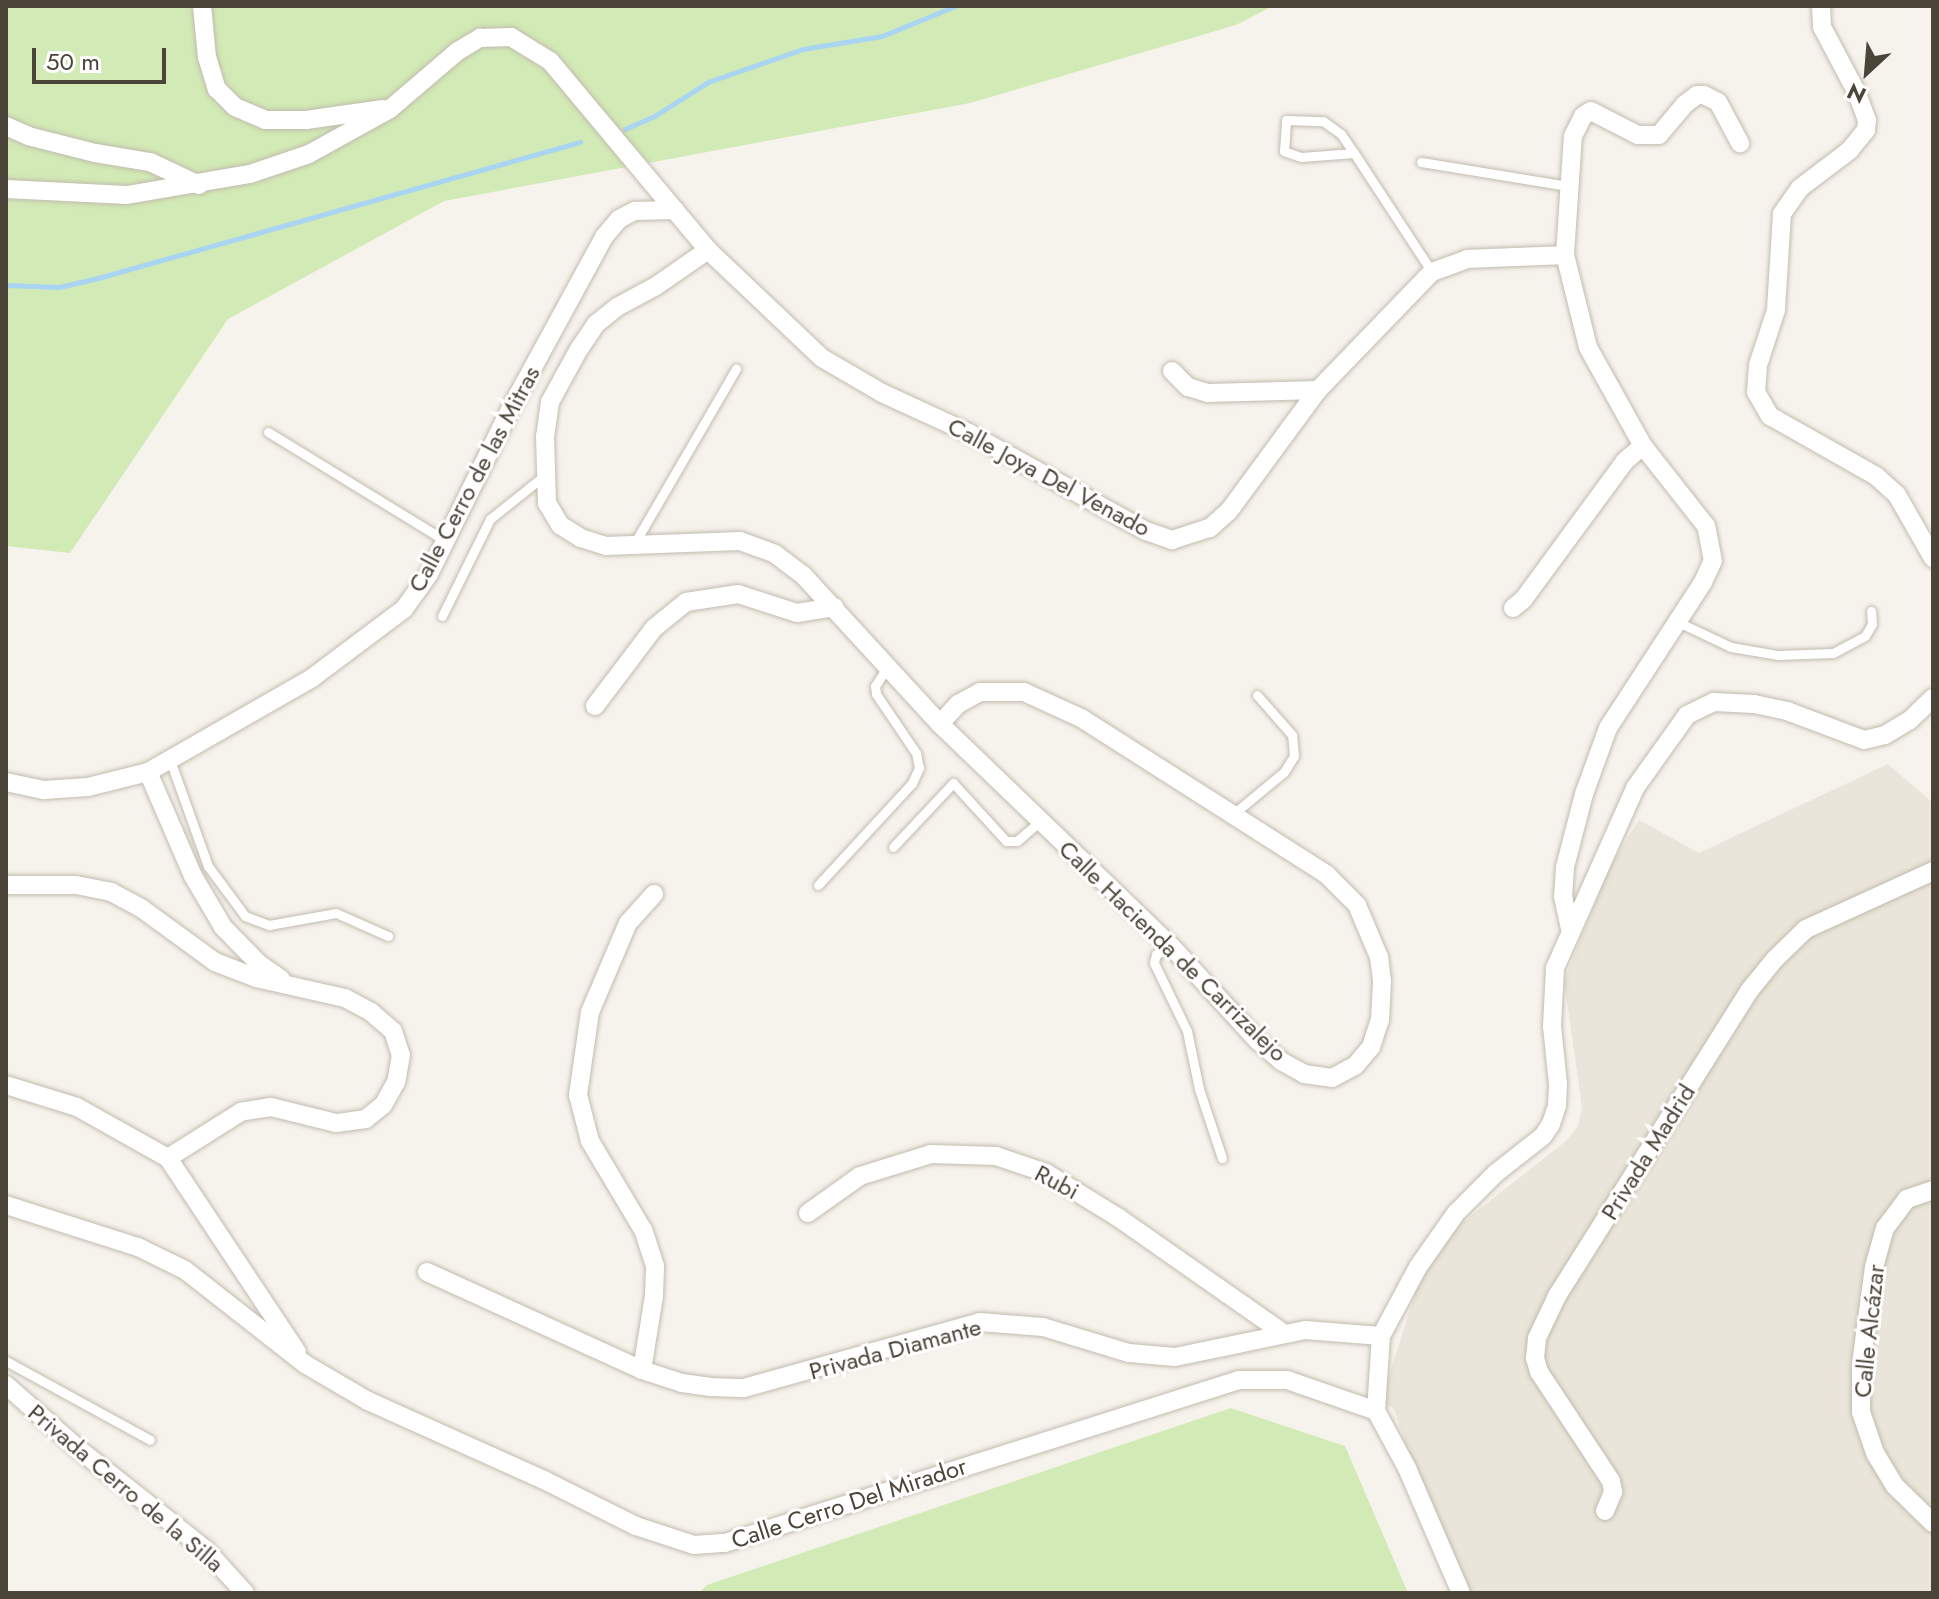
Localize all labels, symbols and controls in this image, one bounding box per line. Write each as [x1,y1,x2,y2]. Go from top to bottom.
scale bar [36,32,170,82]
north arrow [1827,32,1907,112]
text: 50 m [46,44,100,79]
text: N [1842,75,1871,112]
street label: Calle Cerro de las Mitras [402,361,546,597]
street label: Calle Joya Del Venado [943,411,1155,543]
street label: Calle Hacienda de Carrizalejo [1053,834,1293,1068]
street label: Privada Madrid [1595,1079,1701,1225]
street label: Rubi [1030,1158,1084,1206]
street label: Calle Alcázar [1848,1263,1890,1399]
street label: Privada Diamante [806,1312,984,1386]
street label: Privada Cerro de la Silla [22,1398,230,1578]
street label: Calle Cerro Del Mirador [728,1451,970,1555]

